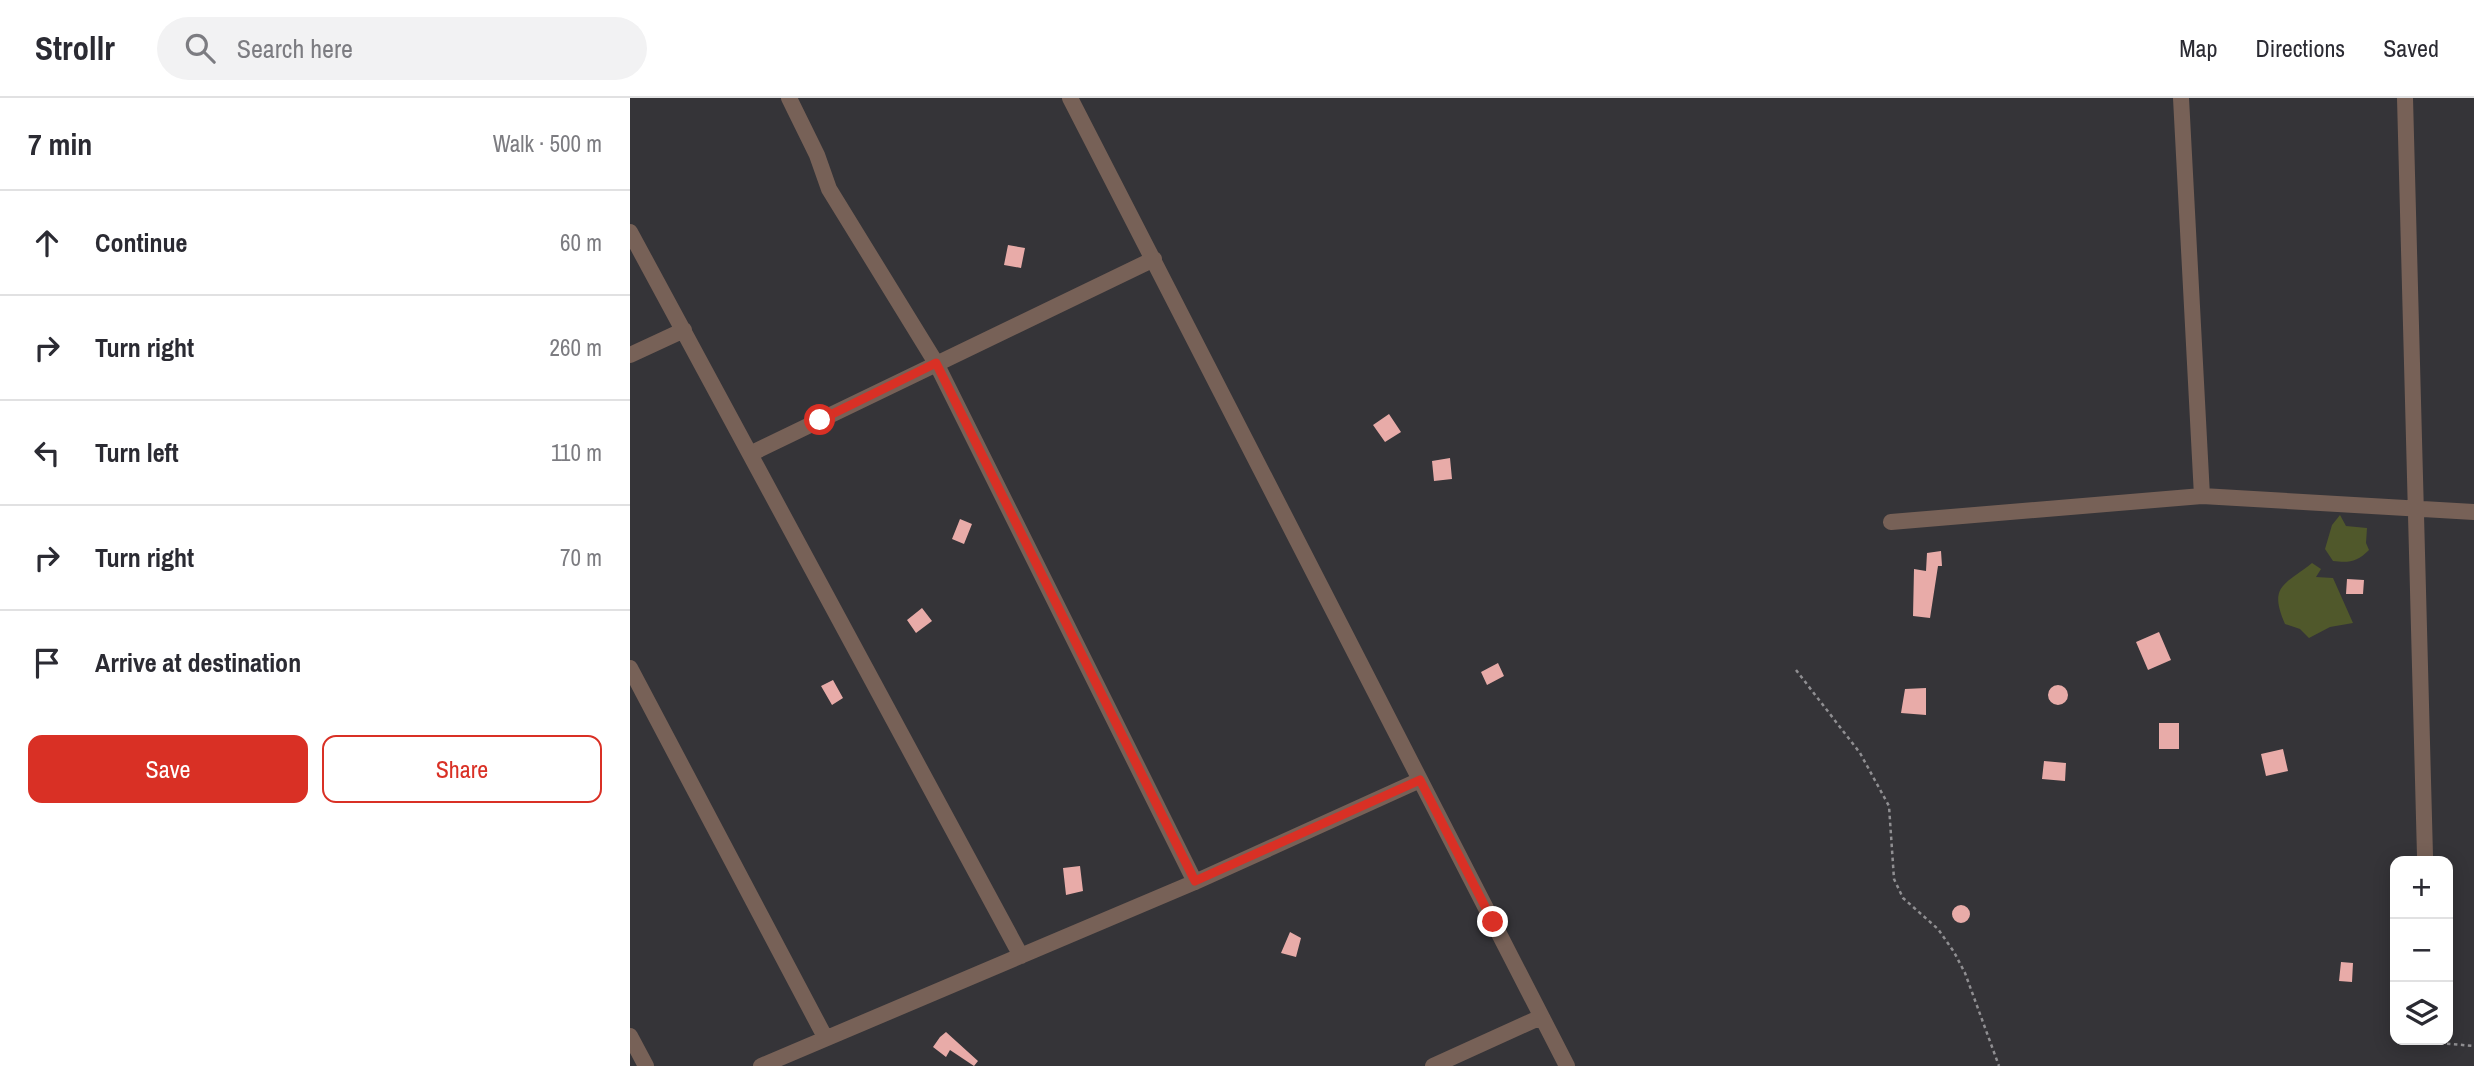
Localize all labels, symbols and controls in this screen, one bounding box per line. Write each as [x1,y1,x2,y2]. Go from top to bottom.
search box [157,17,647,80]
text: Strollr [35,26,115,70]
icon: search [181,29,219,67]
text: Search here [237,31,353,66]
text: Map [2179,32,2217,64]
text: Directions [2255,32,2345,64]
text: Saved [2383,32,2439,64]
text: 7 min [28,124,92,164]
text: Walk · 500 m [493,128,602,159]
icon: ahead [28,224,66,262]
text: Continue [95,225,187,260]
text: 60 m [560,227,602,258]
icon: right [28,329,66,367]
text: Turn right [95,330,194,365]
text: 260 m [550,332,602,363]
route start [804,404,835,435]
icon: left [28,434,66,472]
text: Turn left [95,435,179,470]
text: 110 m [551,437,602,468]
icon: right [28,539,66,577]
text: Turn right [95,540,194,575]
text: 70 m [560,542,602,573]
icon: arrive [28,644,66,682]
text: Arrive at destination [95,645,301,680]
button: Save [28,735,308,803]
button: Share [322,735,602,803]
map controls [2390,856,2453,1045]
button: + [2390,856,2453,919]
route end [1477,906,1508,937]
button: − [2390,919,2453,982]
button: layers [2390,982,2453,1045]

